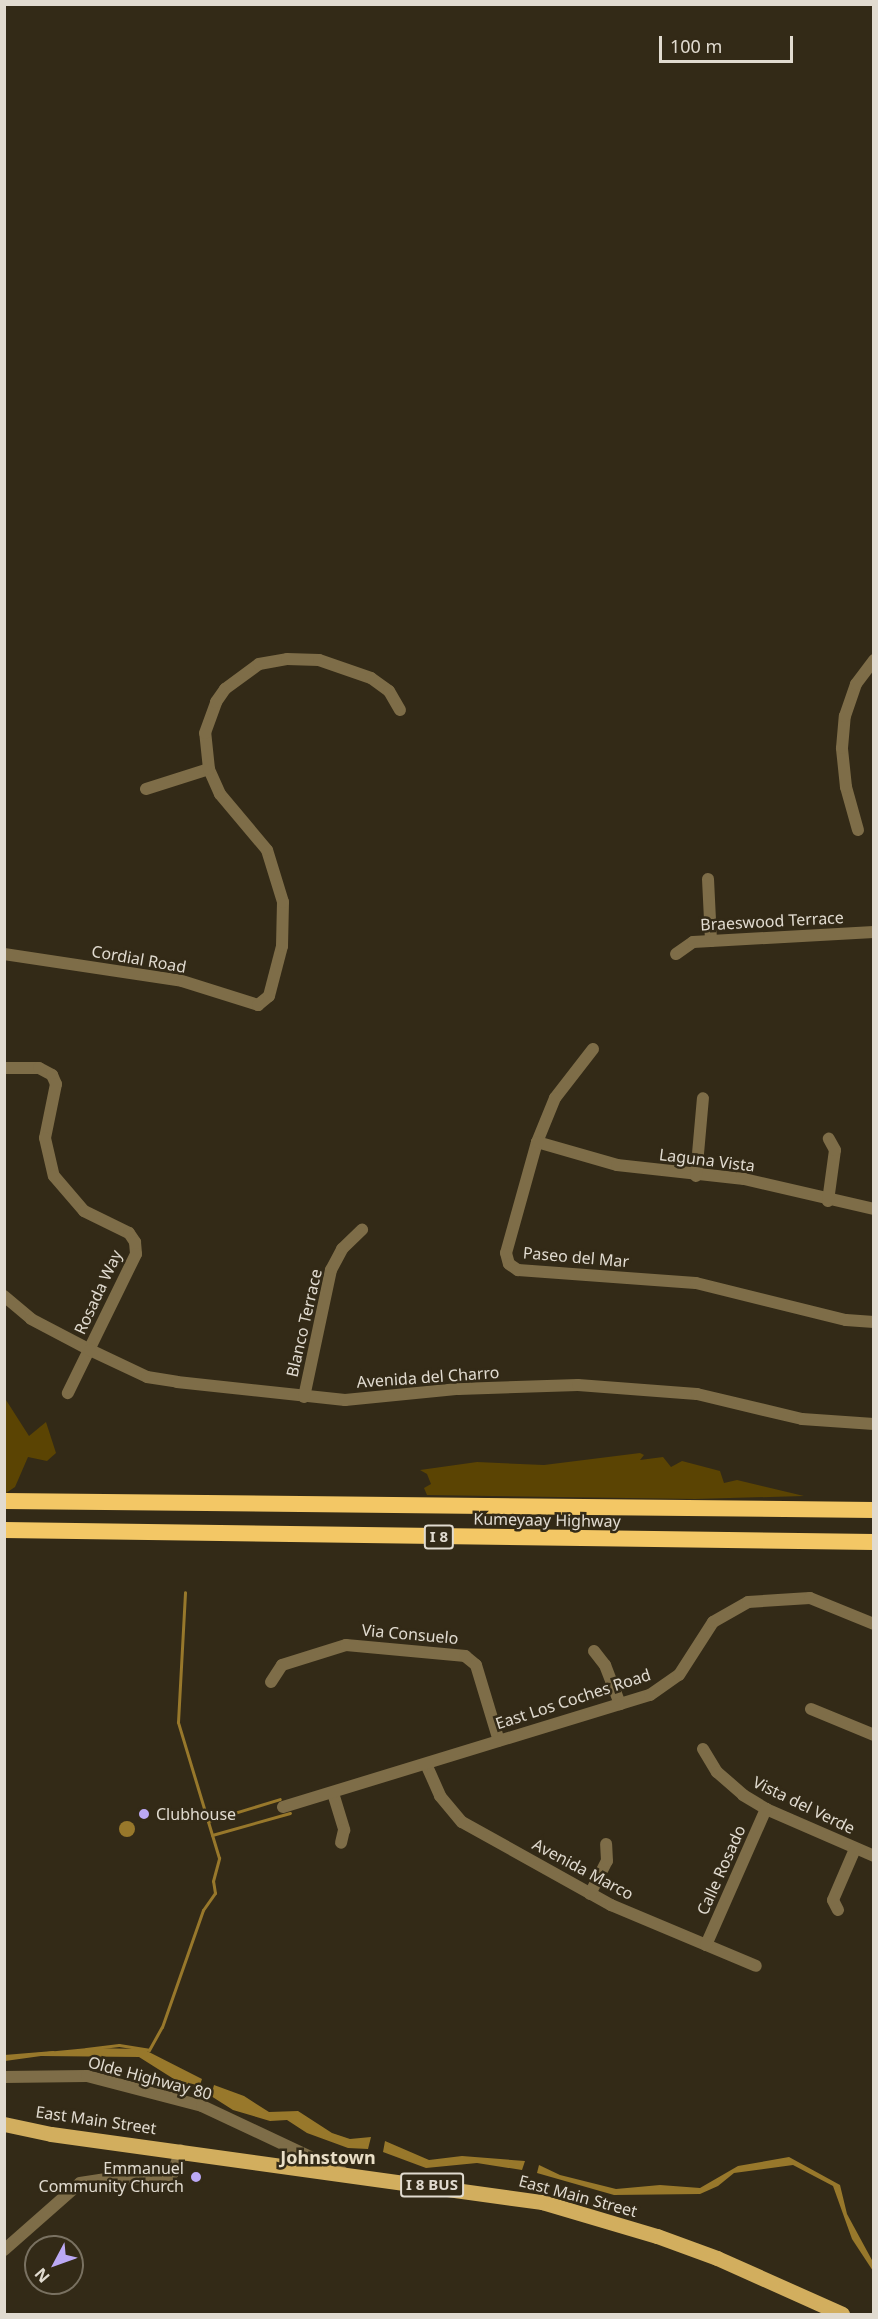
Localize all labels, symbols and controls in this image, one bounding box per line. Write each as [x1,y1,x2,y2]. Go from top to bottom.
scale bar [662,24,796,62]
text: 100 m [670,34,722,58]
street label: Braeswood Terrace [700,908,844,934]
street label: Cordial Road [90,941,188,977]
street label: Laguna Vista [658,1145,756,1175]
street label: Paseo del Mar [522,1243,630,1271]
street label: Rosada Way [70,1247,126,1337]
street label: Blanco Terrace [282,1267,326,1379]
street label: Avenida del Charro [356,1362,500,1392]
street label: Kumeyaay Highway [473,1509,621,1531]
road number: I 8 [422,1525,456,1549]
street label: Via Consuelo [361,1620,459,1648]
street label: East Los Coches Road [493,1665,653,1733]
street label: Vista del Verde [750,1772,858,1838]
place label: Clubhouse [156,1804,236,1824]
marker: Clubhouse [137,1807,151,1821]
street label: Calle Rosado [693,1822,749,1918]
street label: Avenida Marco [529,1834,637,1904]
street label: Olde Highway 80 [86,2052,214,2104]
street label: East Main Street [34,2102,158,2138]
district label: Johnstown [280,2146,376,2168]
place label: Emmanuel Community Church [39,2158,184,2196]
marker: Emmanuel Community Church [189,2170,203,2184]
street label: East Main Street [517,2171,639,2221]
road number: I 8 BUS [399,2173,465,2197]
north arrow [24,2235,84,2295]
text: N [29,2263,55,2288]

